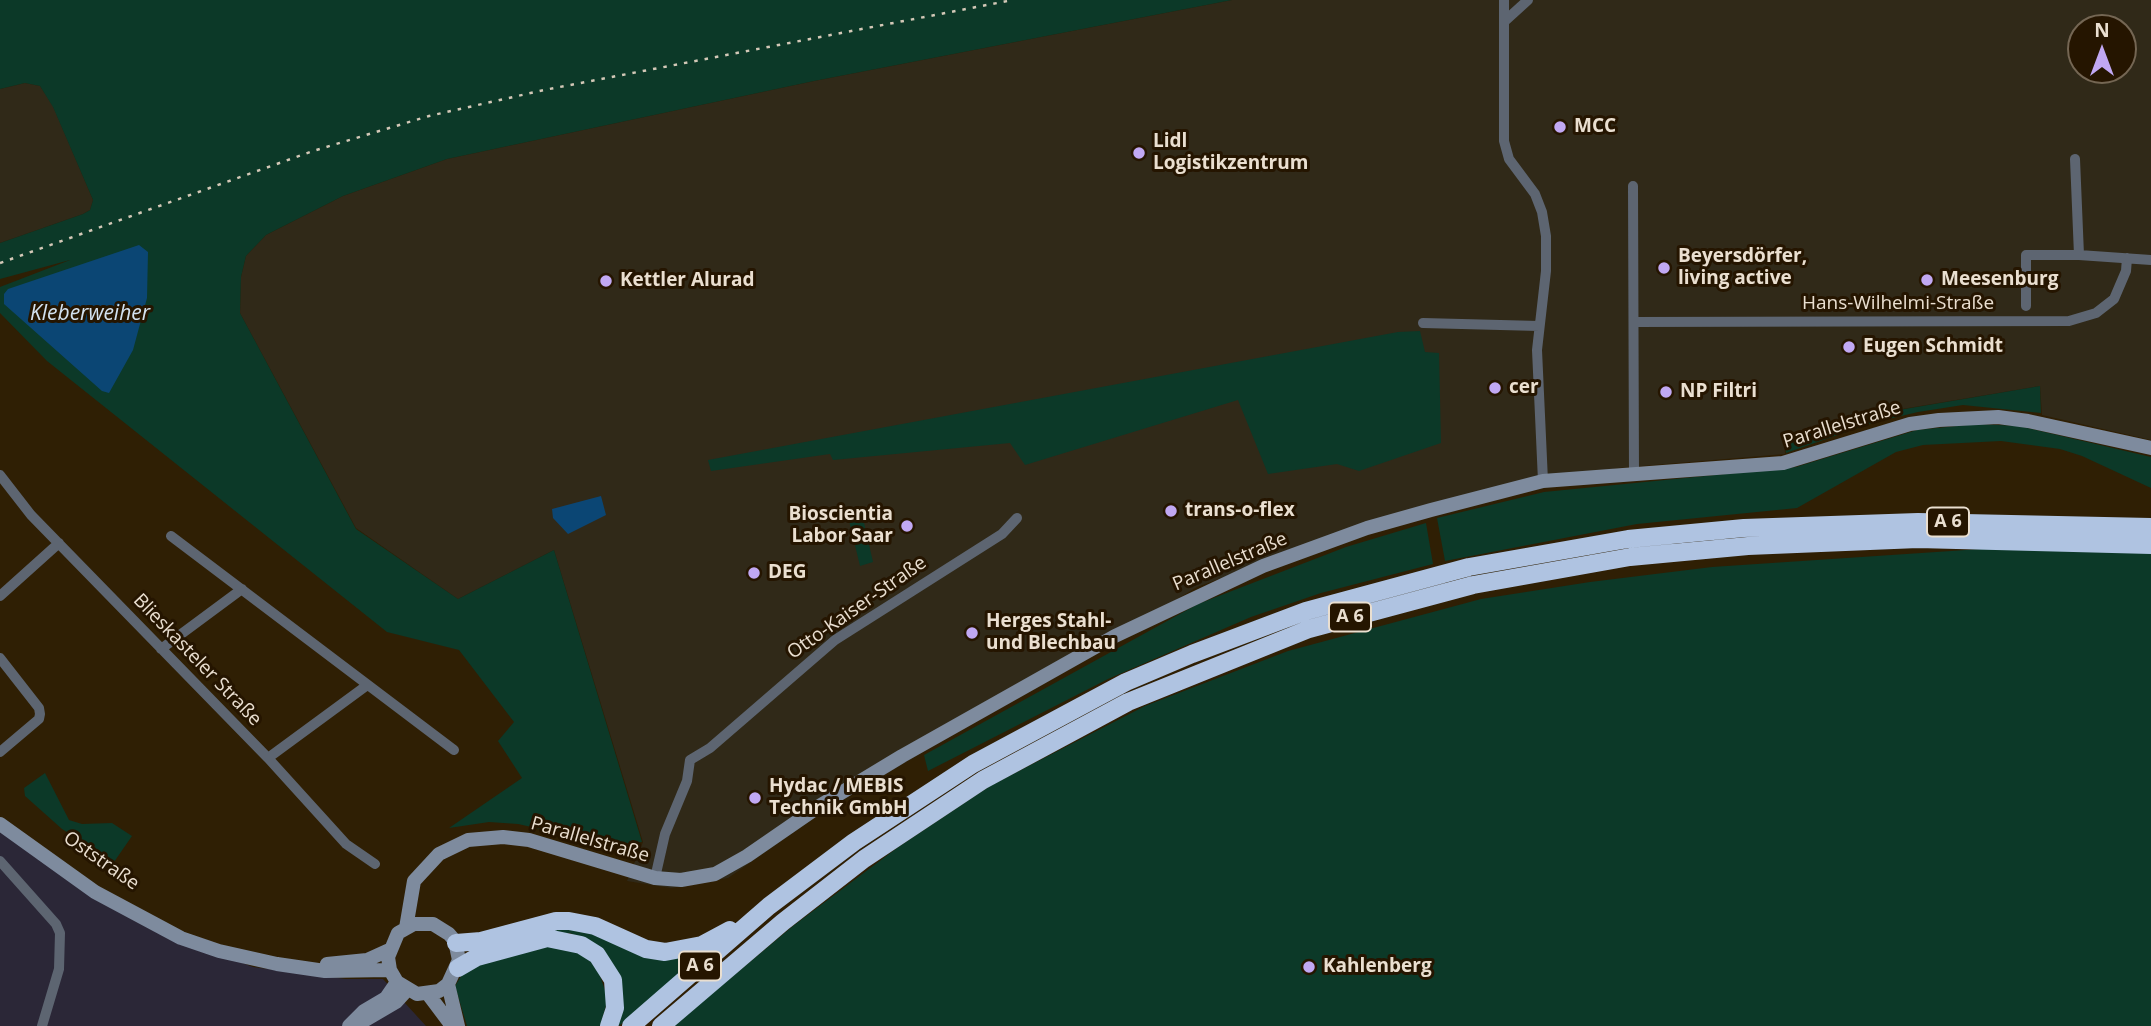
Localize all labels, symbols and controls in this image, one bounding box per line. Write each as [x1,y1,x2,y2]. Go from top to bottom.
north arrow [2067,14,2137,84]
text: N [2094,17,2110,43]
place label: MCC [1574,116,1616,138]
marker: MCC [1552,119,1568,135]
place label: Lidl Logistikzentrum [1153,131,1308,175]
marker: Lidl Logistikzentrum [1131,145,1147,161]
place label: Beyersdörfer, living active [1678,246,1807,290]
marker: Beyersdörfer, living active [1656,260,1672,276]
place label: Meesenburg [1941,269,2058,291]
place label: Kettler Alurad [620,270,754,292]
marker: Meesenburg [1919,272,1935,288]
marker: Kettler Alurad [598,273,614,289]
street label: Hans-Wilhelmi-Straße [1802,293,1994,315]
water label: Kleberweiher [30,301,150,327]
place label: Eugen Schmidt [1863,336,2003,358]
marker: Eugen Schmidt [1841,339,1857,355]
place label: cer [1509,377,1539,399]
marker: cer [1487,380,1503,396]
place label: NP Filtri [1680,381,1757,403]
marker: NP Filtri [1658,384,1674,400]
street label: Parallelstraße [1780,396,1904,454]
place label: trans-o-flex [1185,500,1295,522]
marker: trans-o-flex [1163,503,1179,519]
place label: Bioscientia Labor Saar [788,504,893,548]
road number: A 6 [1927,508,1969,536]
marker: Bioscientia Labor Saar [899,518,915,534]
street label: Parallelstraße [1169,528,1291,596]
street label: Otto-Kaiser-Straße [783,551,931,665]
place label: DEG [768,562,806,584]
marker: DEG [746,565,762,581]
street label: Blieskasteler Straße [128,589,266,731]
road number: A 6 [1329,602,1371,632]
place label: Herges Stahl- und Blechbau [986,611,1116,655]
marker: Herges Stahl- und Blechbau [964,625,980,641]
place label: Hydac / MEBIS Technik GmbH [769,776,907,820]
marker: Hydac / MEBIS Technik GmbH [747,790,763,806]
street label: Parallelstraße [528,812,652,868]
street label: Oststraße [59,827,143,895]
road number: A 6 [679,951,721,981]
place label: Kahlenberg [1323,956,1432,978]
marker: Kahlenberg [1301,959,1317,975]

